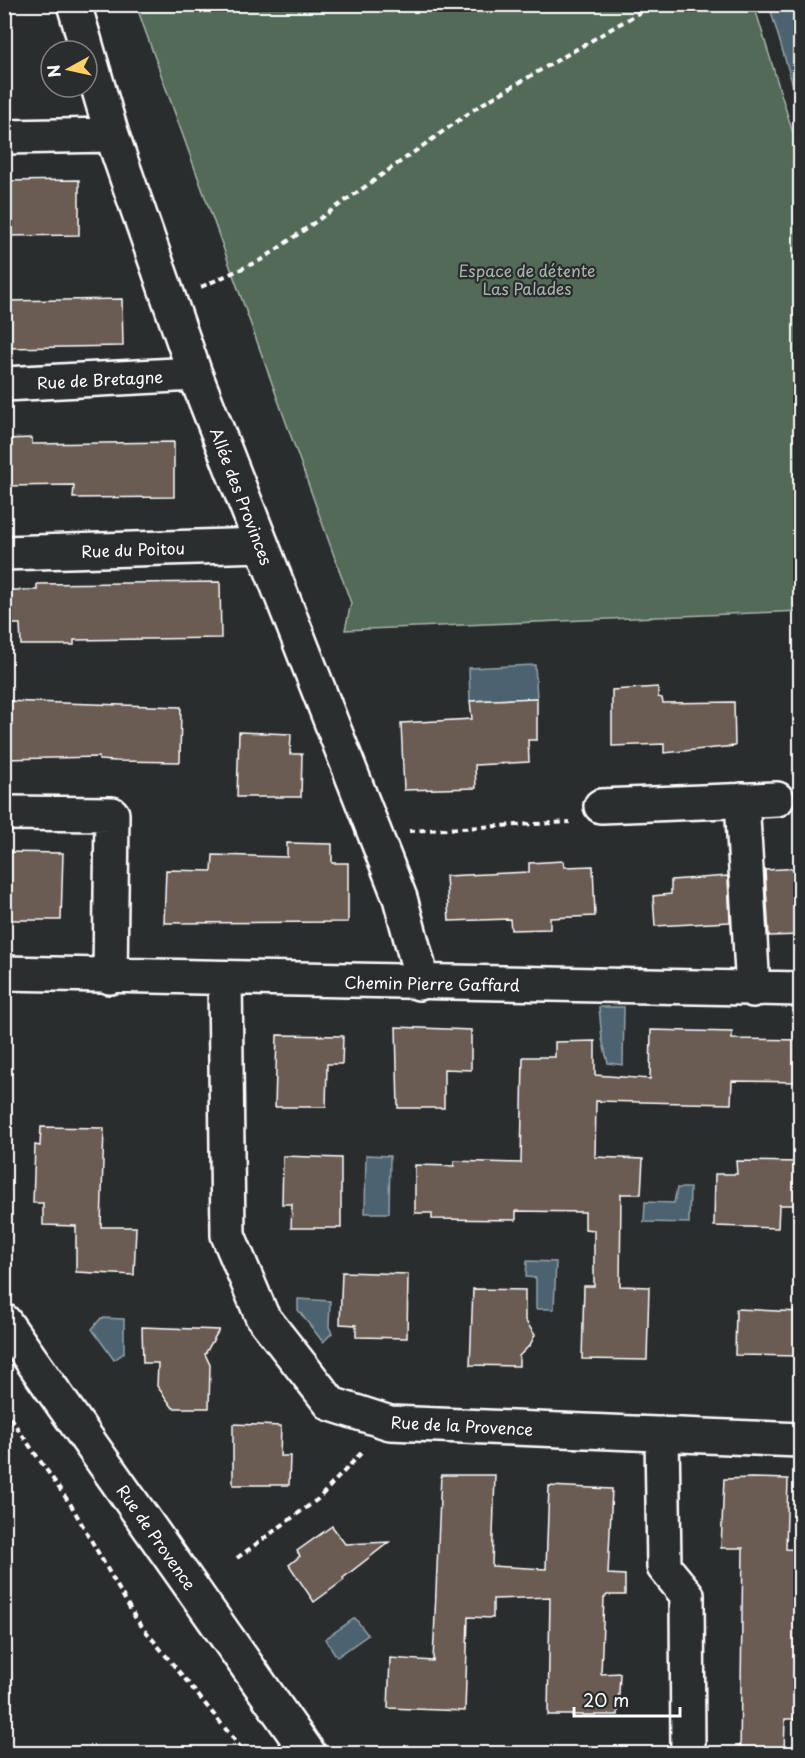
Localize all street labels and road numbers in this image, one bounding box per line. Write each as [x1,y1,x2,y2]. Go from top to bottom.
street label: Rue de Bretagne [36,364,164,394]
street label: Allée des Provinces [205,424,279,568]
street label: Rue du Poitou [81,535,185,563]
street label: Chemin Pierre Gaffard [344,969,520,997]
street label: Rue de la Provence [390,1409,534,1441]
street label: Rue de Provence [112,1479,203,1595]

